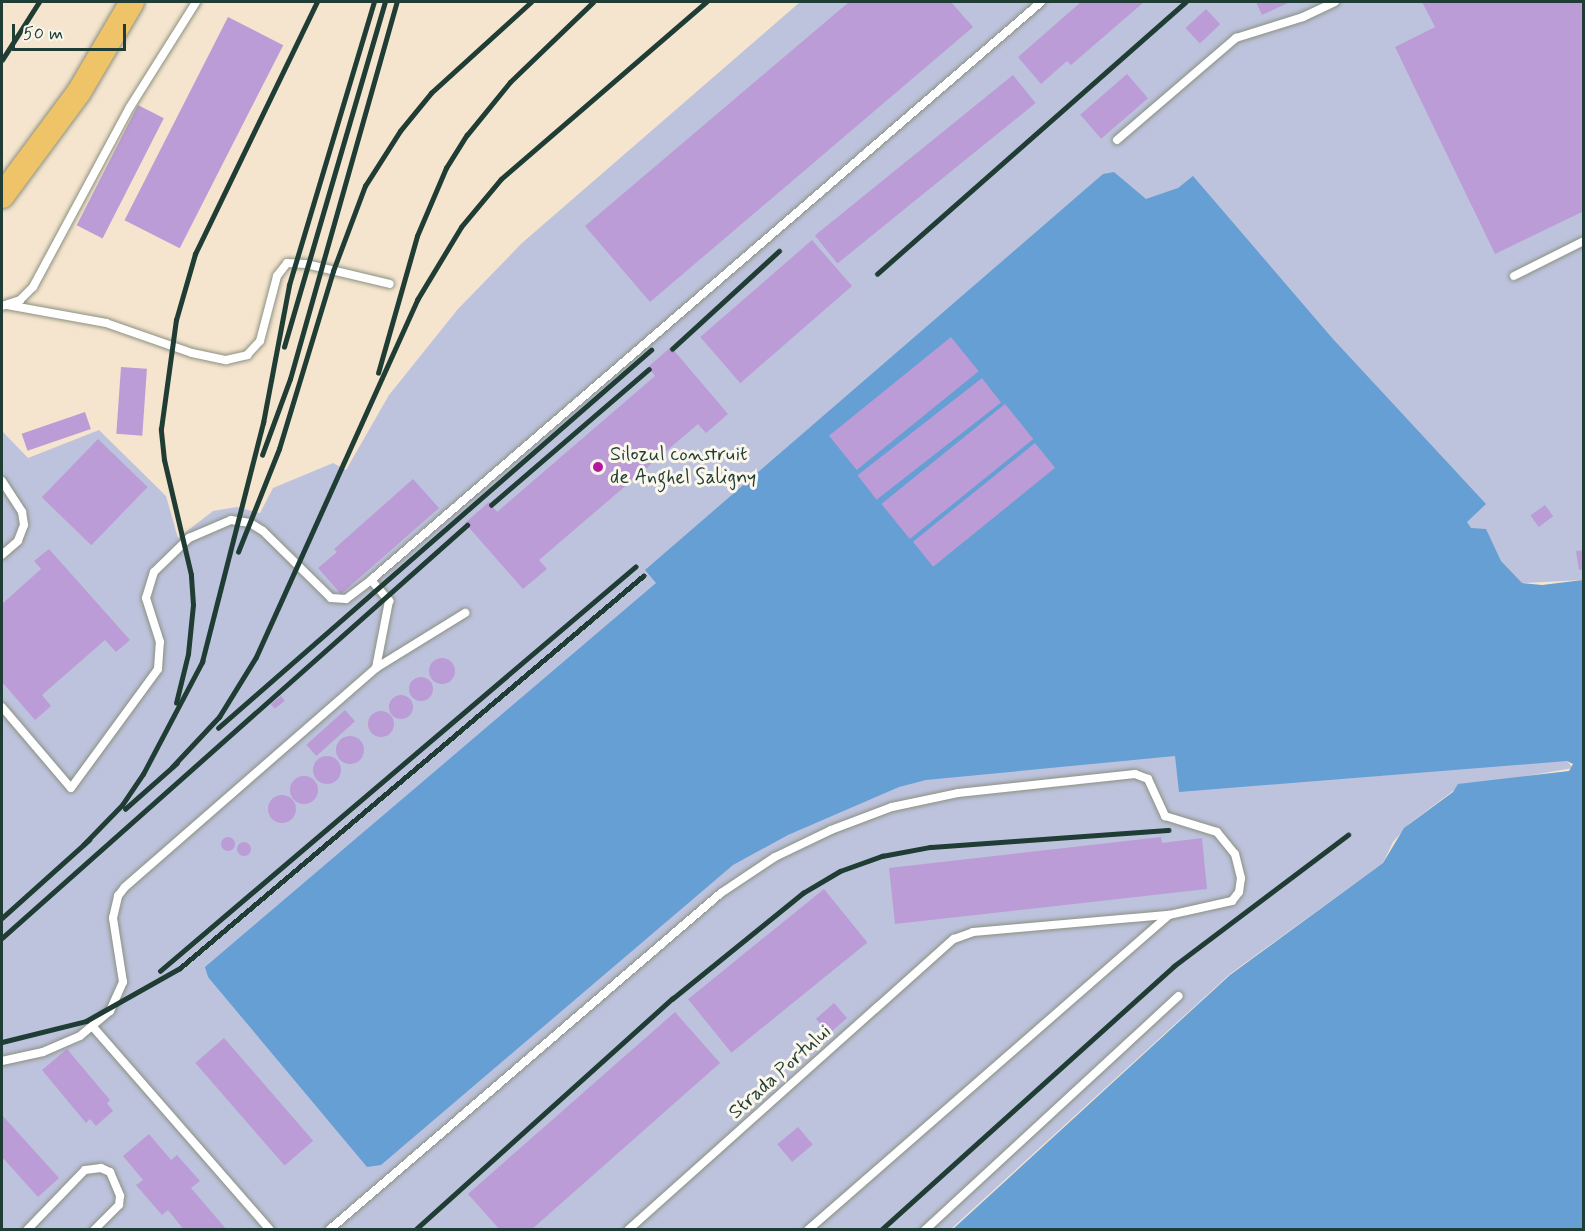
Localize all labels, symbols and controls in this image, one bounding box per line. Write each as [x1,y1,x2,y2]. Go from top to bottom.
scale bar [15,12,129,50]
text: 50 m [23,22,63,46]
place label: Silozul construit de Anghel Saligny [610,443,757,490]
marker: Silozul construit de Anghel Saligny [591,460,605,474]
street label: Strada Portului [725,1020,835,1124]

